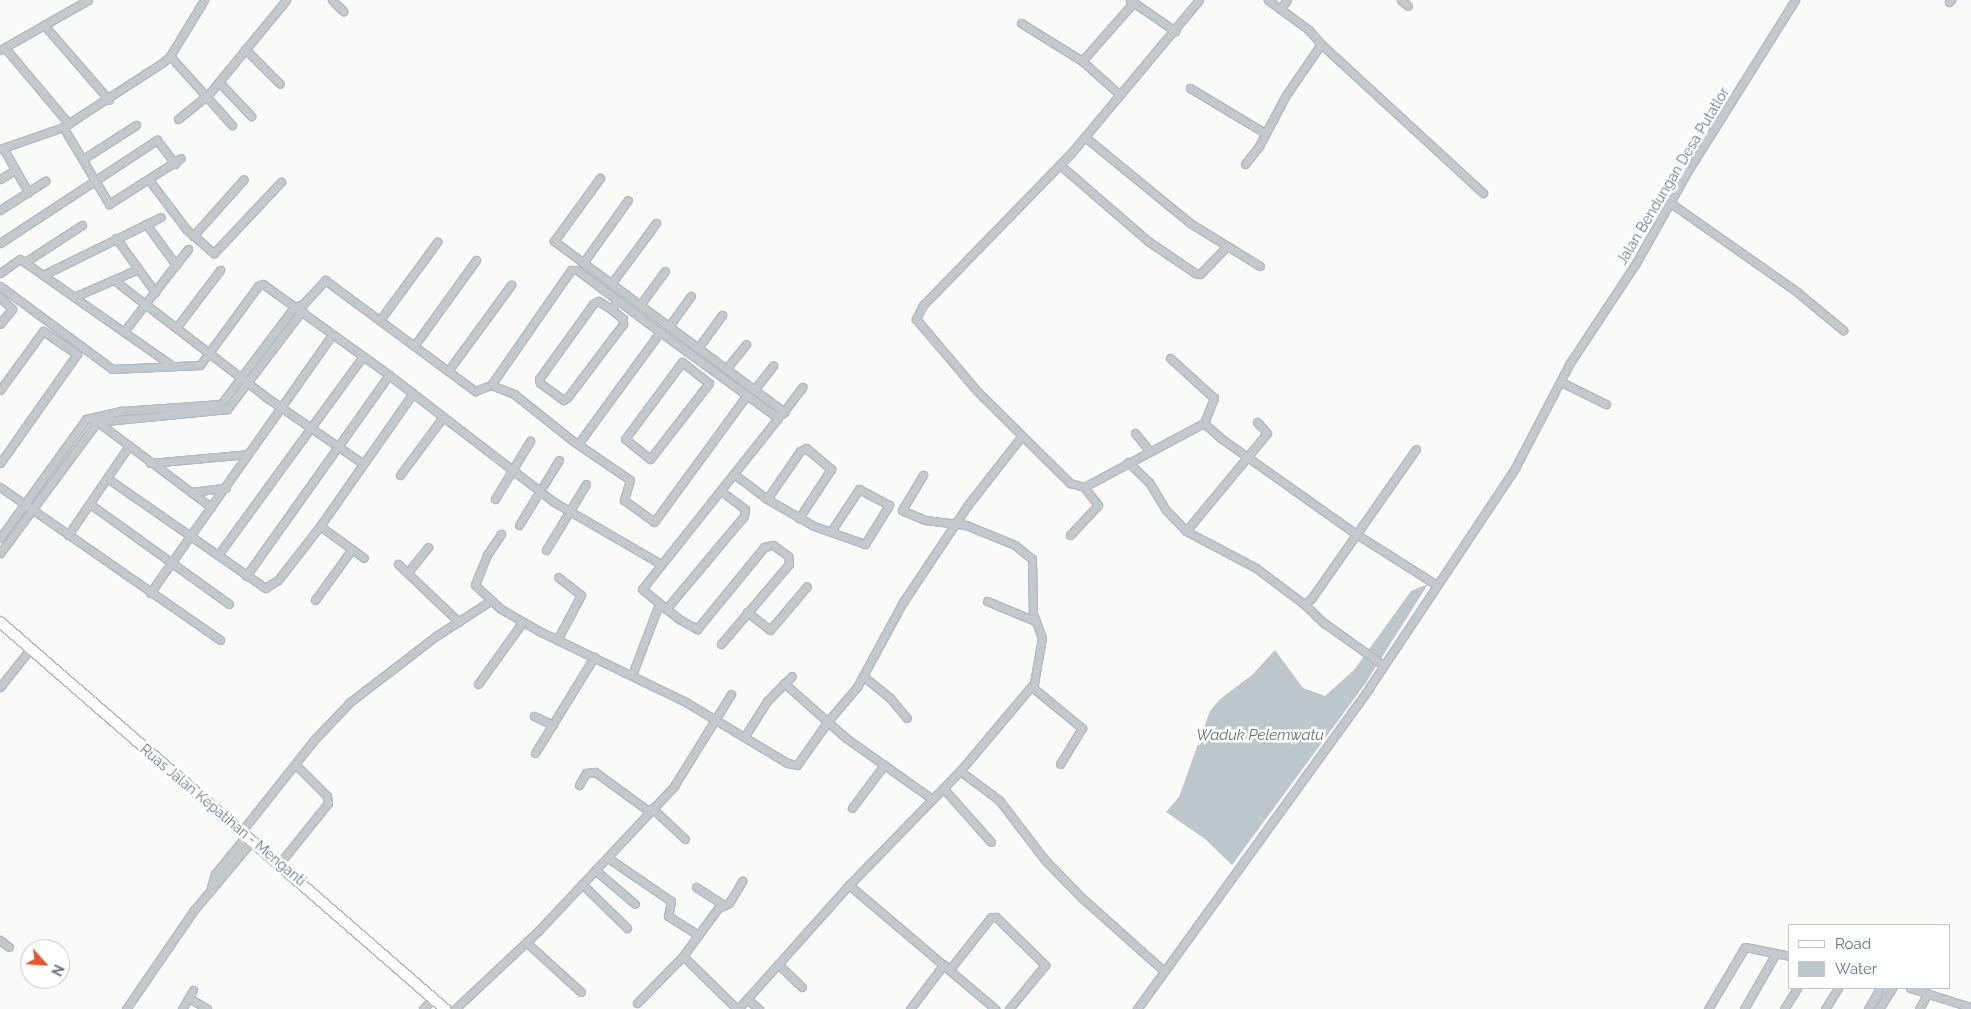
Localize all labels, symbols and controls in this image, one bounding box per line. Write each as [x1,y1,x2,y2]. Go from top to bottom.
street label: Jalan Bendungan Desa Putatlor [1613,84,1733,268]
water label: Waduk Pelemwatu [1196,727,1324,745]
street label: Ruas Jalan Kepatihan - Menganti [137,741,309,889]
legend [1788,924,1951,989]
text: Road [1835,935,1871,953]
north arrow [20,939,70,989]
text: Water [1835,960,1877,978]
text: N [48,962,67,978]

